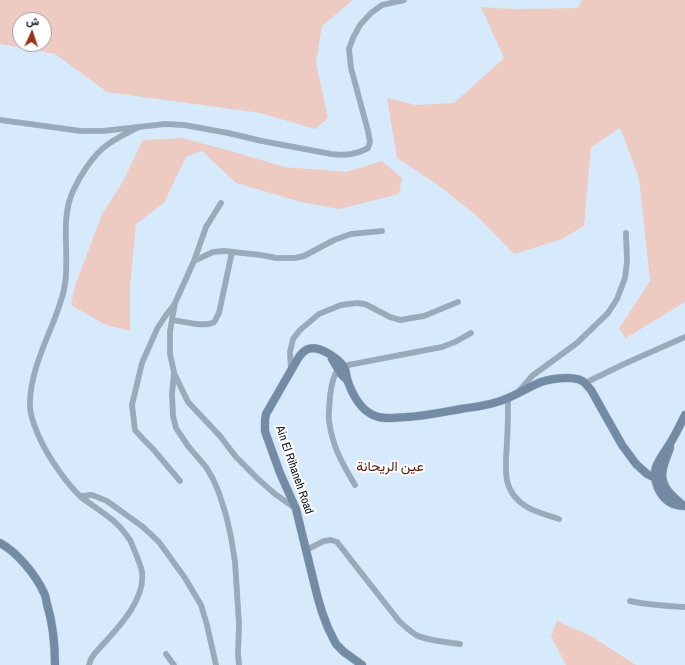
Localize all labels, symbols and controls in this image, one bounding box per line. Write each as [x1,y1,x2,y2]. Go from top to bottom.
north arrow [12,12,52,52]
text: ش [26,14,40,28]
street label: Ain El Rihaneh Road [272,424,316,516]
district label: عين الريحانة [356,459,424,475]

